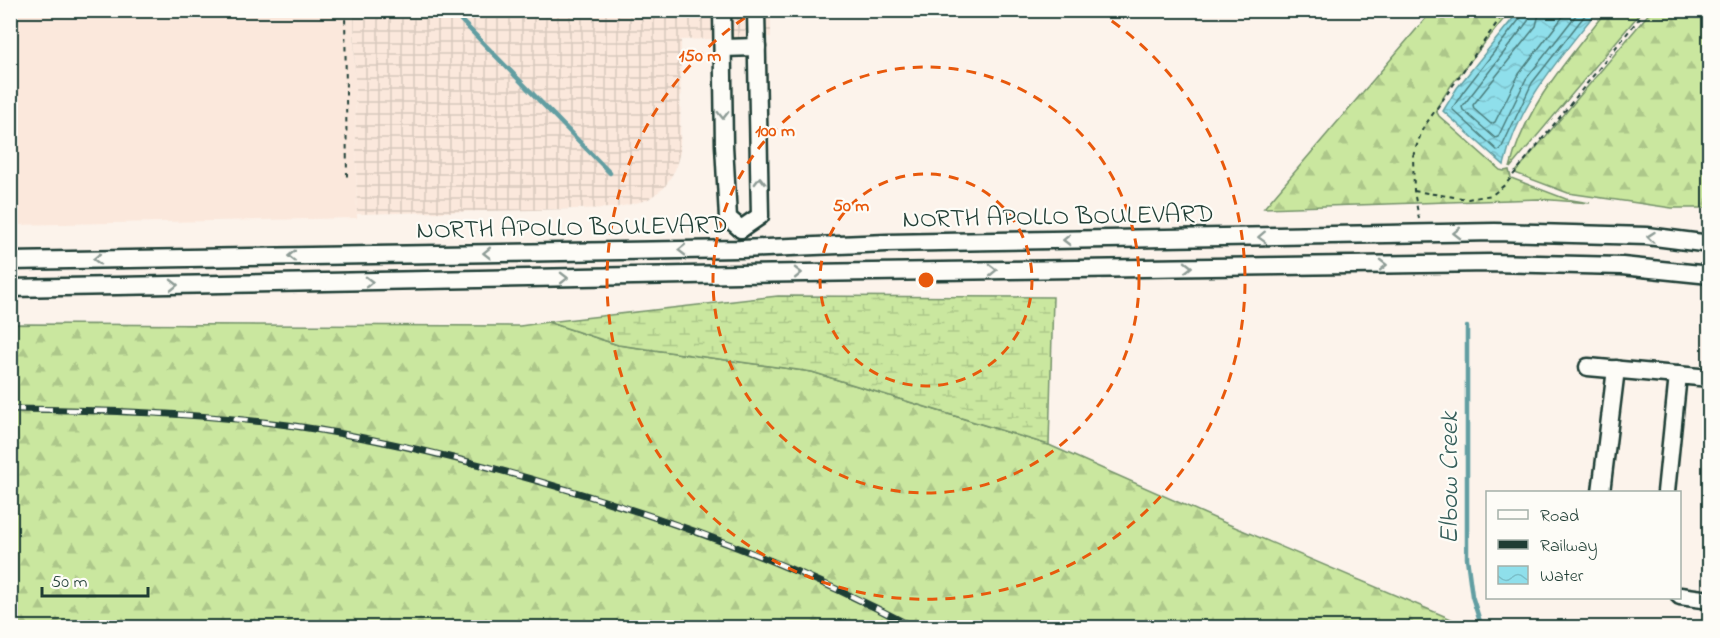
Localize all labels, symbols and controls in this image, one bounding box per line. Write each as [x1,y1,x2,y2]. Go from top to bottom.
text: 150 m [679,44,721,70]
one-way arrow [717,110,729,119]
text: 100 m [755,119,795,145]
one-way arrow [754,176,766,185]
text: 50 m [833,194,869,220]
street label: NORTH APOLLO BOULEVARD [902,196,1214,240]
street label: NORTH APOLLO BOULEVARD [416,207,728,251]
one-way arrow [1452,227,1461,239]
one-way arrow [1257,231,1266,244]
one-way arrow [1647,231,1656,244]
one-way arrow [1062,234,1071,246]
one-way arrow [677,244,686,256]
one-way arrow [482,247,491,259]
one-way arrow [287,250,296,262]
one-way arrow [92,253,101,265]
one-way arrow [1379,258,1388,271]
one-way arrow [1184,261,1193,273]
one-way arrow [989,264,998,276]
one-way arrow [794,267,803,279]
centre of rings [916,270,936,290]
one-way arrow [559,272,568,284]
one-way arrow [364,275,373,288]
one-way arrow [169,279,178,291]
water label: Elbow Creek [1431,410,1470,544]
legend [1486,491,1681,599]
text: Road [1540,504,1579,530]
text: Railway [1540,534,1597,560]
scale bar [42,560,148,598]
text: Water [1540,564,1584,590]
text: 50 m [51,570,88,596]

